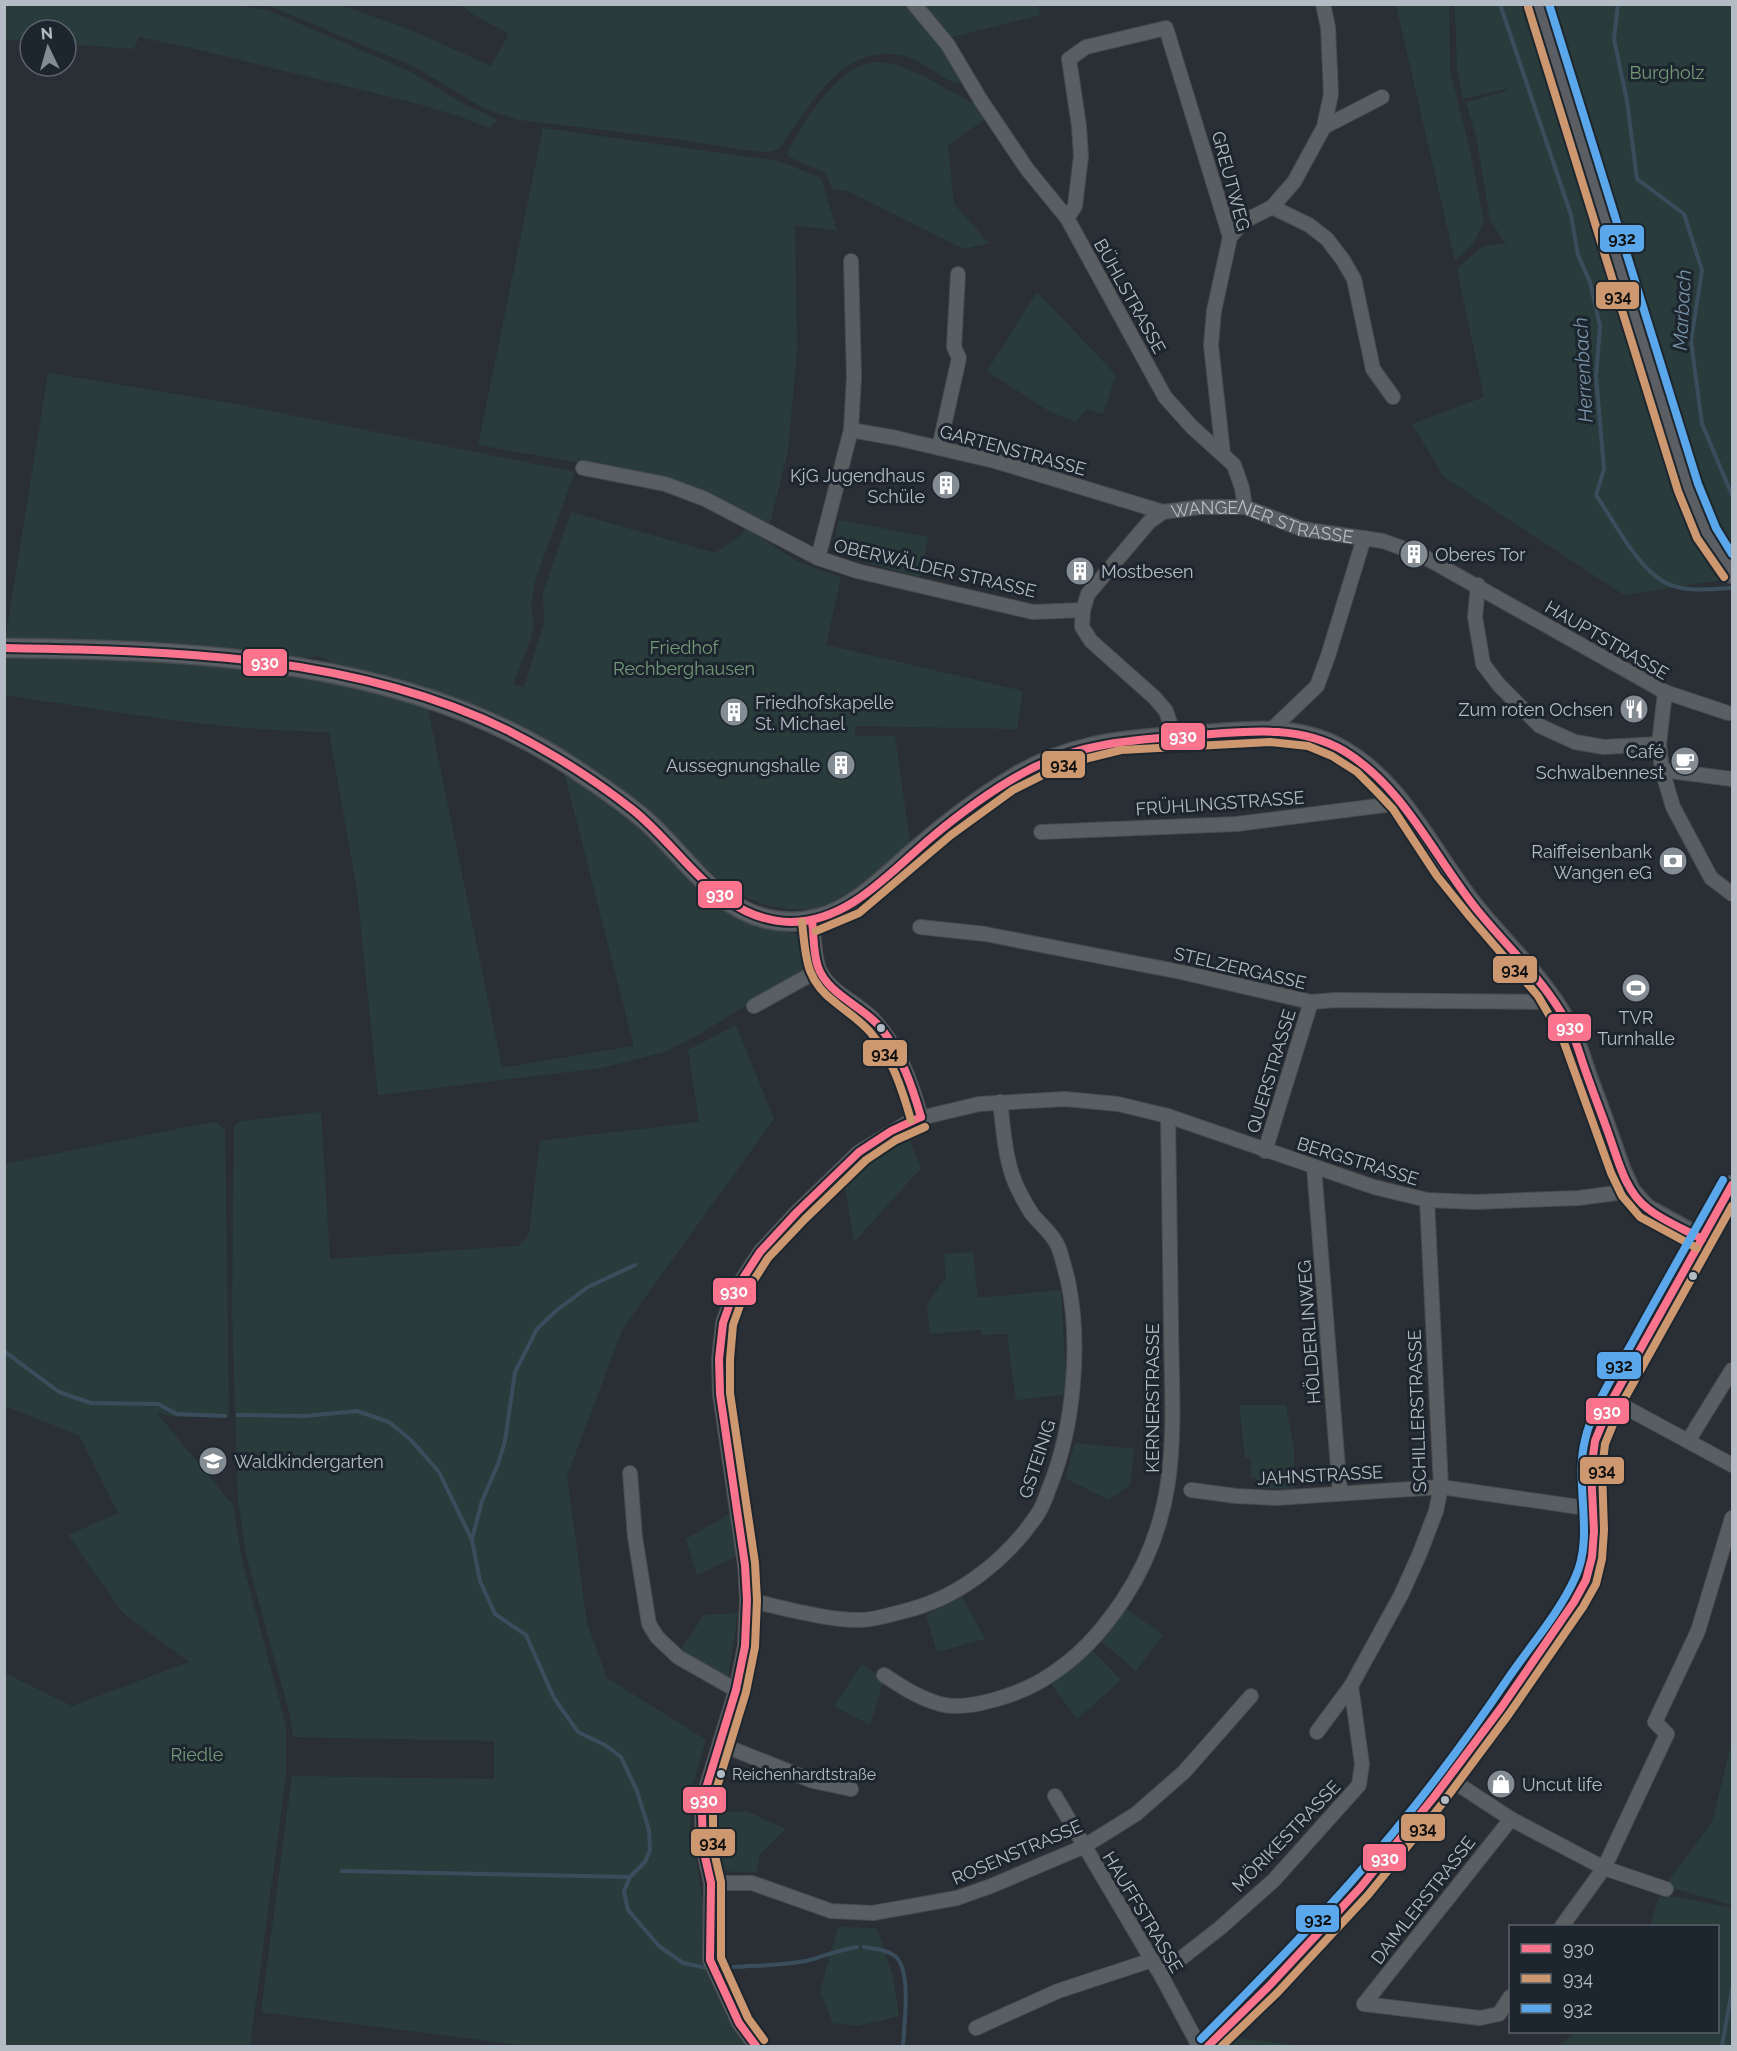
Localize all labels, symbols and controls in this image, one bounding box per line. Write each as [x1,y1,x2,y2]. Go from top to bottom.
north arrow [18,18,78,78]
text: N [40,24,54,44]
park label: Burgholz [1630,62,1705,83]
street label: GREUTWEG [1208,129,1254,233]
line badge: 932 [1599,224,1645,253]
text: 932 [1608,229,1636,248]
street label: BÜHLSTRASSE [1090,235,1170,357]
water label: Marbach [1668,269,1696,351]
line badge: 934 [1595,281,1640,310]
text: 934 [1604,287,1632,306]
water label: Herrenbach [1568,317,1598,423]
street label: GARTENSTRASSE [937,420,1089,480]
place label: KjG Jugendhaus Schüle [790,465,925,507]
building icon: KjG Jugendhaus Schüle [930,469,962,501]
street label: WANGENER STRASSE [1169,495,1355,547]
street label: OBERWÄLDER STRASSE [832,535,1038,602]
building icon: Oberes Tor [1398,538,1430,570]
place label: Oberes Tor [1435,544,1526,565]
building icon: Mostbesen [1064,555,1096,587]
place label: Mostbesen [1101,561,1194,582]
street label: HAUPTSTRASSE [1542,596,1672,684]
park label: Friedhof Rechberghausen [613,637,755,679]
line badge: 930 [242,648,288,677]
text: 930 [251,653,279,672]
place label: Friedhofskapelle St. Michael [755,692,894,734]
restaurant icon: Zum roten Ochsen [1618,693,1650,725]
building icon: Friedhofskapelle St. Michael [718,696,750,728]
place label: Zum roten Ochsen [1458,699,1613,720]
line badge: 930 [1160,722,1206,751]
text: 930 [1169,727,1197,746]
place label: Café Schwalbennest [1536,741,1664,783]
cafe icon: Café Schwalbennest [1669,745,1701,777]
building icon: Aussegnungshalle [825,749,857,781]
line badge: 934 [1041,750,1086,779]
place label: Aussegnungshalle [666,755,820,776]
text: 934 [1050,755,1078,774]
street label: FRÜHLINGSTRASSE [1135,787,1305,819]
place label: Raiffeisenbank Wangen eG [1531,841,1652,883]
bank icon: Raiffeisenbank Wangen eG [1657,845,1689,877]
line badge: 930 [697,880,743,909]
text: 930 [706,885,734,904]
street label: STELZERGASSE [1172,943,1308,993]
line badge: 934 [1492,955,1538,984]
text: 934 [1501,960,1529,979]
sports icon: TVR Turnhalle [1620,972,1652,1004]
street label: QUERSTRASSE [1242,1007,1300,1135]
place label: TVR Turnhalle [1597,1007,1675,1049]
line badge: 930 [1547,1013,1592,1042]
text: 930 [1556,1018,1584,1037]
unlabelled marker [875,1022,887,1034]
line badge: 934 [862,1039,908,1067]
text: 934 [871,1044,899,1063]
street label: BERGSTRASSE [1295,1133,1421,1189]
street label: HÖLDERLINWEG [1293,1259,1325,1405]
unlabelled marker [1687,1270,1699,1282]
line badge: 930 [712,1277,757,1306]
text: 930 [720,1282,748,1301]
street label: KERNERSTRASSE [1142,1323,1163,1473]
street label: SCHILLERSTRASSE [1404,1329,1430,1493]
line badge: 932 [1596,1351,1642,1380]
text: 932 [1605,1356,1633,1375]
line badge: 930 [1585,1397,1630,1425]
text: 930 [1593,1402,1621,1421]
street label: GSTEINIG [1014,1417,1060,1501]
school or university icon: Waldkindergarten [197,1445,229,1477]
place label: Waldkindergarten [234,1451,384,1472]
line badge: 934 [1579,1456,1625,1485]
street label: JAHNSTRASSE [1256,1461,1384,1489]
text: 934 [1588,1461,1616,1480]
park label: Riedle [171,1744,224,1765]
place label: Reichenhardtstraße [732,1765,876,1784]
marker: Reichenhardtstraße [715,1768,727,1780]
shop icon: Uncut life [1485,1768,1517,1800]
place label: Uncut life [1522,1774,1603,1795]
street label: MÖRIKESTRASSE [1228,1776,1344,1896]
line badge: 930 [682,1786,727,1814]
text: 930 [690,1791,718,1810]
unlabelled marker [1439,1794,1451,1806]
line badge: 934 [1400,1813,1446,1842]
street label: ROSENSTRASSE [949,1815,1085,1889]
text: 934 [1409,1819,1437,1838]
line badge: 934 [690,1828,736,1857]
street label: DAIMLERSTRASSE [1367,1832,1479,1968]
text: 934 [699,1833,727,1852]
line badge: 930 [1362,1843,1407,1872]
street label: HAUFFSTRASSE [1099,1848,1188,1976]
text: 930 [1371,1849,1399,1868]
line badge: 932 [1295,1904,1340,1933]
text: 932 [1304,1910,1332,1929]
legend [1509,1925,1719,2033]
text: 930 [1563,1938,1594,1959]
text: 934 [1563,1968,1593,1989]
text: 932 [1563,1998,1593,2019]

